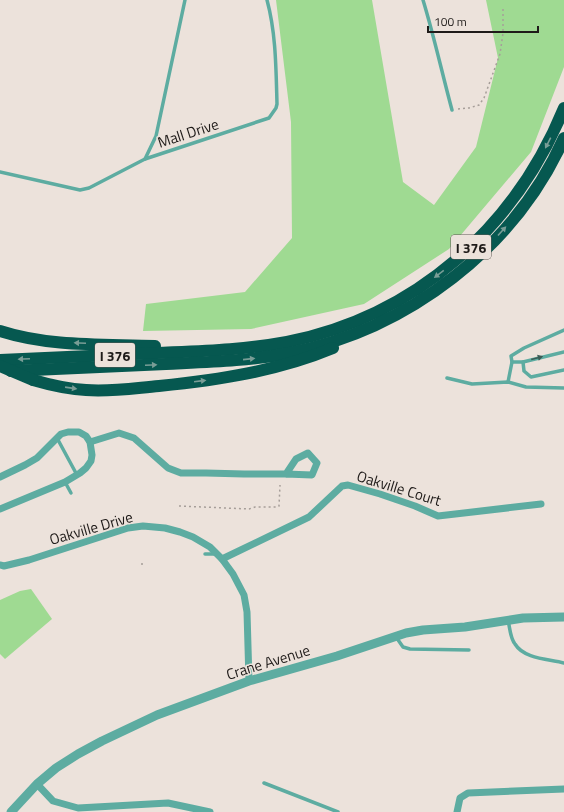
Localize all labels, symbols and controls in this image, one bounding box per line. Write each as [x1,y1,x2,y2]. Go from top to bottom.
scale bar [428,8,538,34]
text: 100 m [434,12,467,31]
street label: Mall Drive [154,112,222,154]
one-way arrow [545,137,552,149]
one-way arrow [497,227,506,236]
road number: I 376 [451,235,491,259]
one-way arrow [433,269,444,278]
one-way arrow [73,340,86,346]
road number: I 376 [95,343,135,367]
one-way arrow [243,355,255,362]
one-way arrow [531,355,543,361]
one-way arrow [18,356,30,363]
one-way arrow [145,361,157,368]
one-way arrow [194,378,206,384]
one-way arrow [65,385,77,391]
street label: Oakville Court [354,464,445,512]
street label: Oakville Drive [47,505,135,551]
street label: Crane Avenue [223,638,313,686]

